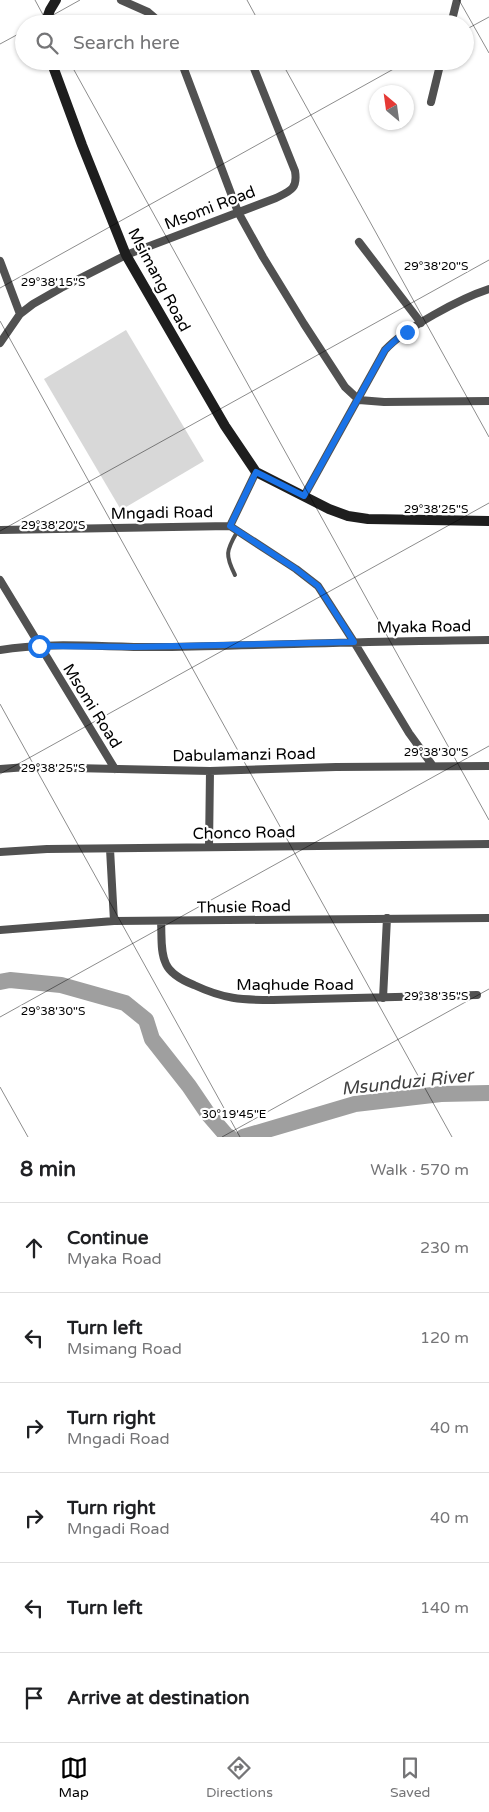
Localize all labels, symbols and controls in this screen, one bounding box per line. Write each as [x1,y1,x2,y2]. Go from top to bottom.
search box [15,15,474,70]
icon: search [33,29,61,57]
text: Search here [73,32,180,54]
north arrow [369,85,414,130]
street label: Msomi Road [162,182,258,234]
street label: Msimang Road [123,225,195,335]
text: 29°38'20"S [404,259,468,273]
text: 29°38'15"S [21,275,85,289]
route end [396,321,419,344]
street label: Mngadi Road [111,502,213,524]
text: 29°38'25"S [404,502,468,516]
text: 29°38'20"S [21,518,85,532]
street label: Myaka Road [376,616,472,638]
route start [28,635,51,658]
street label: Msomi Road [58,660,126,752]
street label: Dabulamanzi Road [172,744,316,766]
text: 29°38'30"S [404,745,468,759]
text: 29°38'25"S [21,761,85,775]
street label: Chonco Road [192,822,296,844]
street label: Thusie Road [197,896,291,918]
street label: Maqhude Road [236,975,354,995]
text: 29°38'35"S [404,989,468,1003]
text: 29°38'30"S [21,1004,85,1018]
water label: Msunduzi River [340,1064,476,1100]
text: 30°19'45"E [201,1107,267,1121]
text: 8 min [20,1157,76,1182]
text: Walk · 570 m [370,1160,469,1180]
text: Continue [67,1227,149,1249]
icon: ahead [20,1234,48,1262]
text: 230 m [420,1238,469,1258]
text: Myaka Road [67,1249,162,1269]
text: Turn left [67,1317,143,1339]
icon: left [20,1324,48,1352]
text: 120 m [420,1328,469,1348]
text: Msimang Road [67,1339,182,1359]
text: Turn right [67,1407,155,1429]
icon: right [20,1414,48,1442]
text: 40 m [430,1418,469,1438]
text: Mngadi Road [67,1429,170,1449]
text: Turn right [67,1497,155,1519]
icon: right [20,1504,48,1532]
text: 40 m [430,1508,469,1528]
text: Mngadi Road [67,1519,170,1539]
icon: left [20,1594,48,1622]
text: Turn left [67,1597,143,1619]
text: 140 m [420,1598,469,1618]
icon: arrive [20,1684,48,1712]
text: Arrive at destination [67,1687,250,1709]
tab: Map [59,1754,89,1801]
tab: Directions [206,1754,273,1801]
tab: Saved [390,1754,430,1801]

